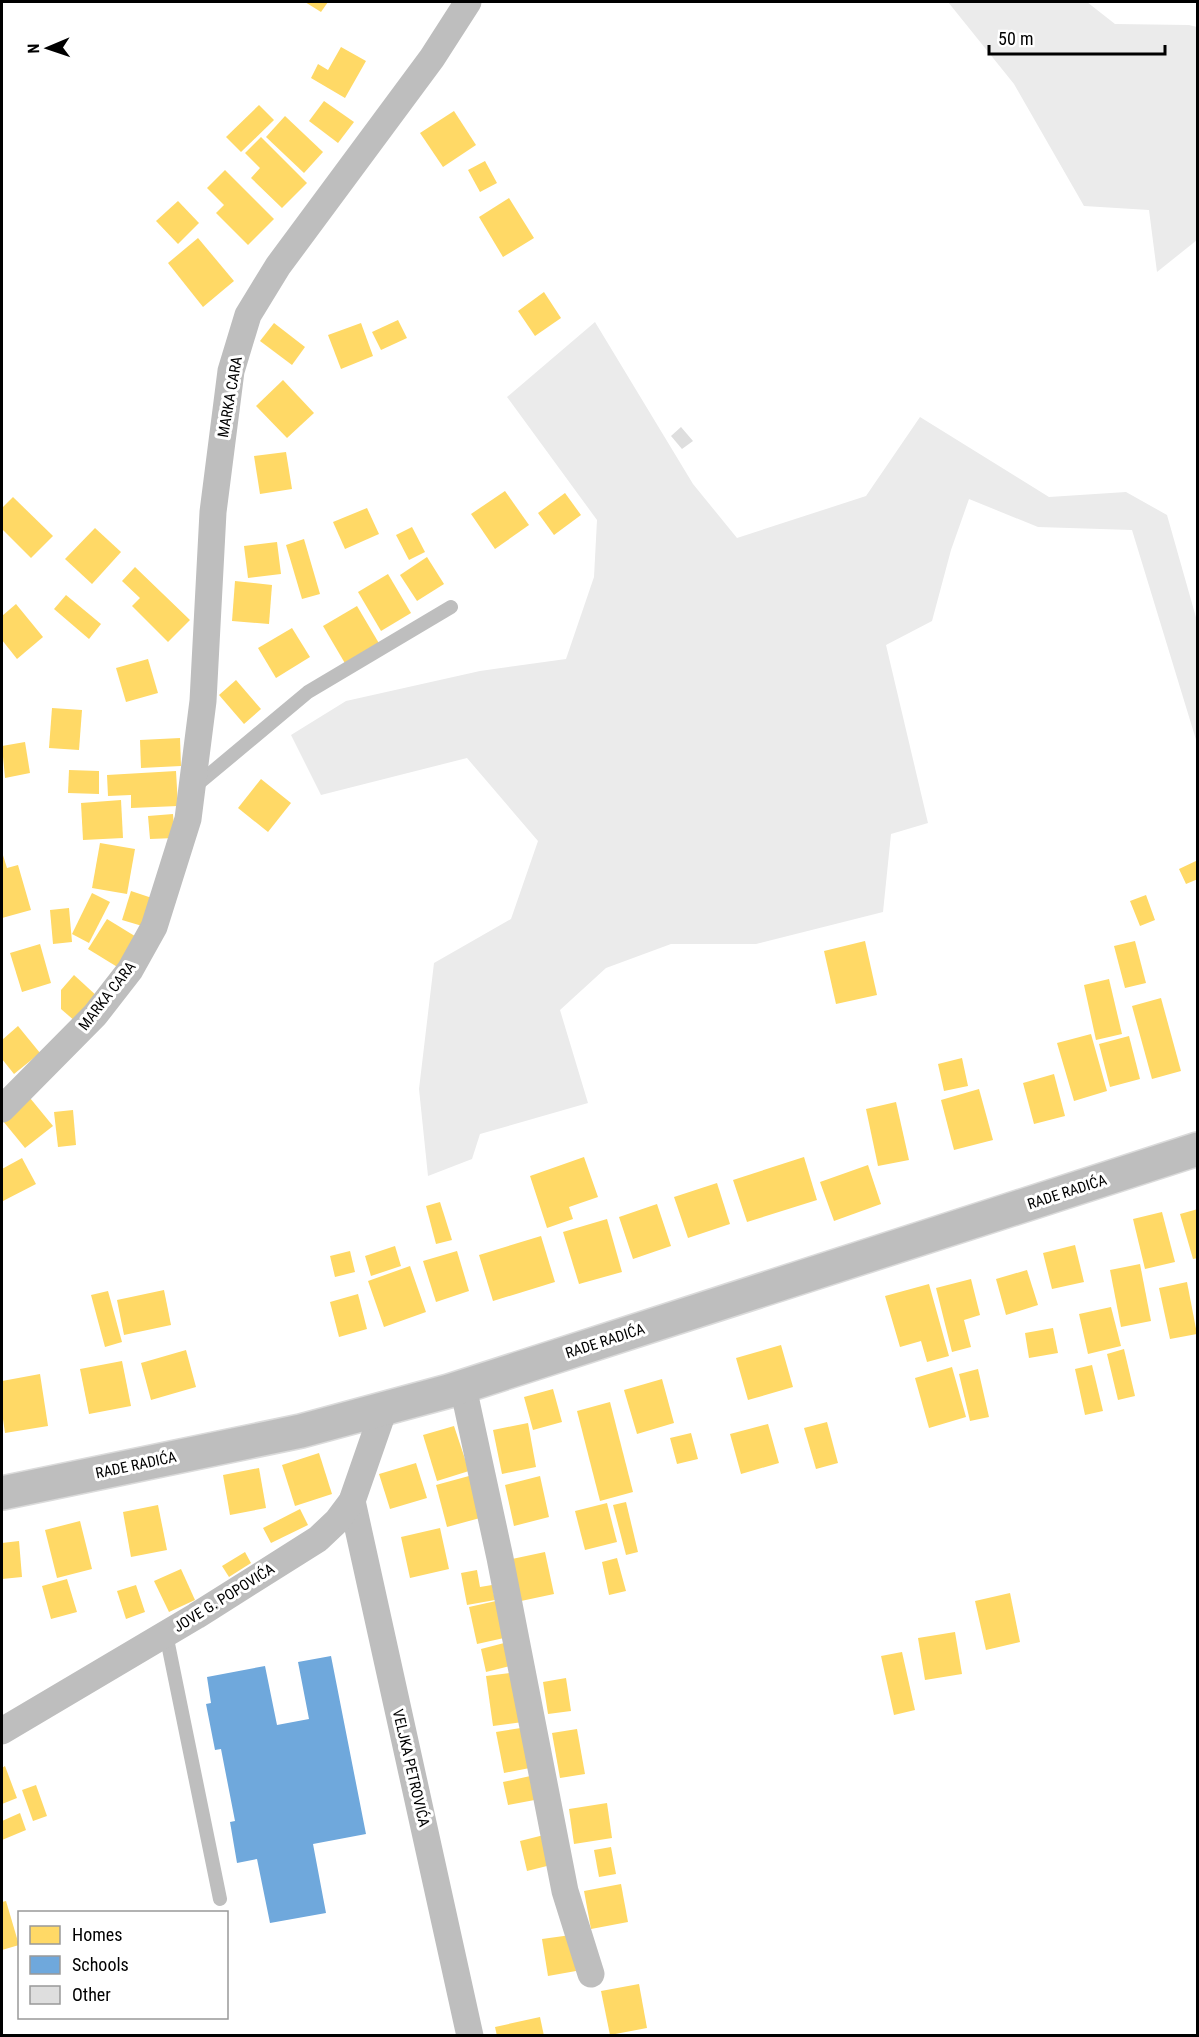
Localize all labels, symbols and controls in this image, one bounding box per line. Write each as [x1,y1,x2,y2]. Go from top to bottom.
north arrow [18,18,78,78]
scale bar [989,18,1164,56]
text: 50 m [998,28,1033,49]
text: N [24,43,43,54]
street label: MARKA CARA [214,355,246,439]
street label: MARKA CARA [75,958,140,1034]
street label: RADE RADIĆA [1025,1171,1109,1213]
street label: RADE RADIĆA [563,1320,647,1362]
street label: RADE RADIĆA [94,1448,178,1482]
street label: JOVE G. POPOVIĆA [170,1560,278,1636]
street label: VELJKA PETROVIĆA [389,1707,433,1829]
legend [18,1911,228,2019]
text: Homes [72,1924,122,1945]
text: Schools [72,1954,129,1975]
text: Other [72,1984,111,2005]

